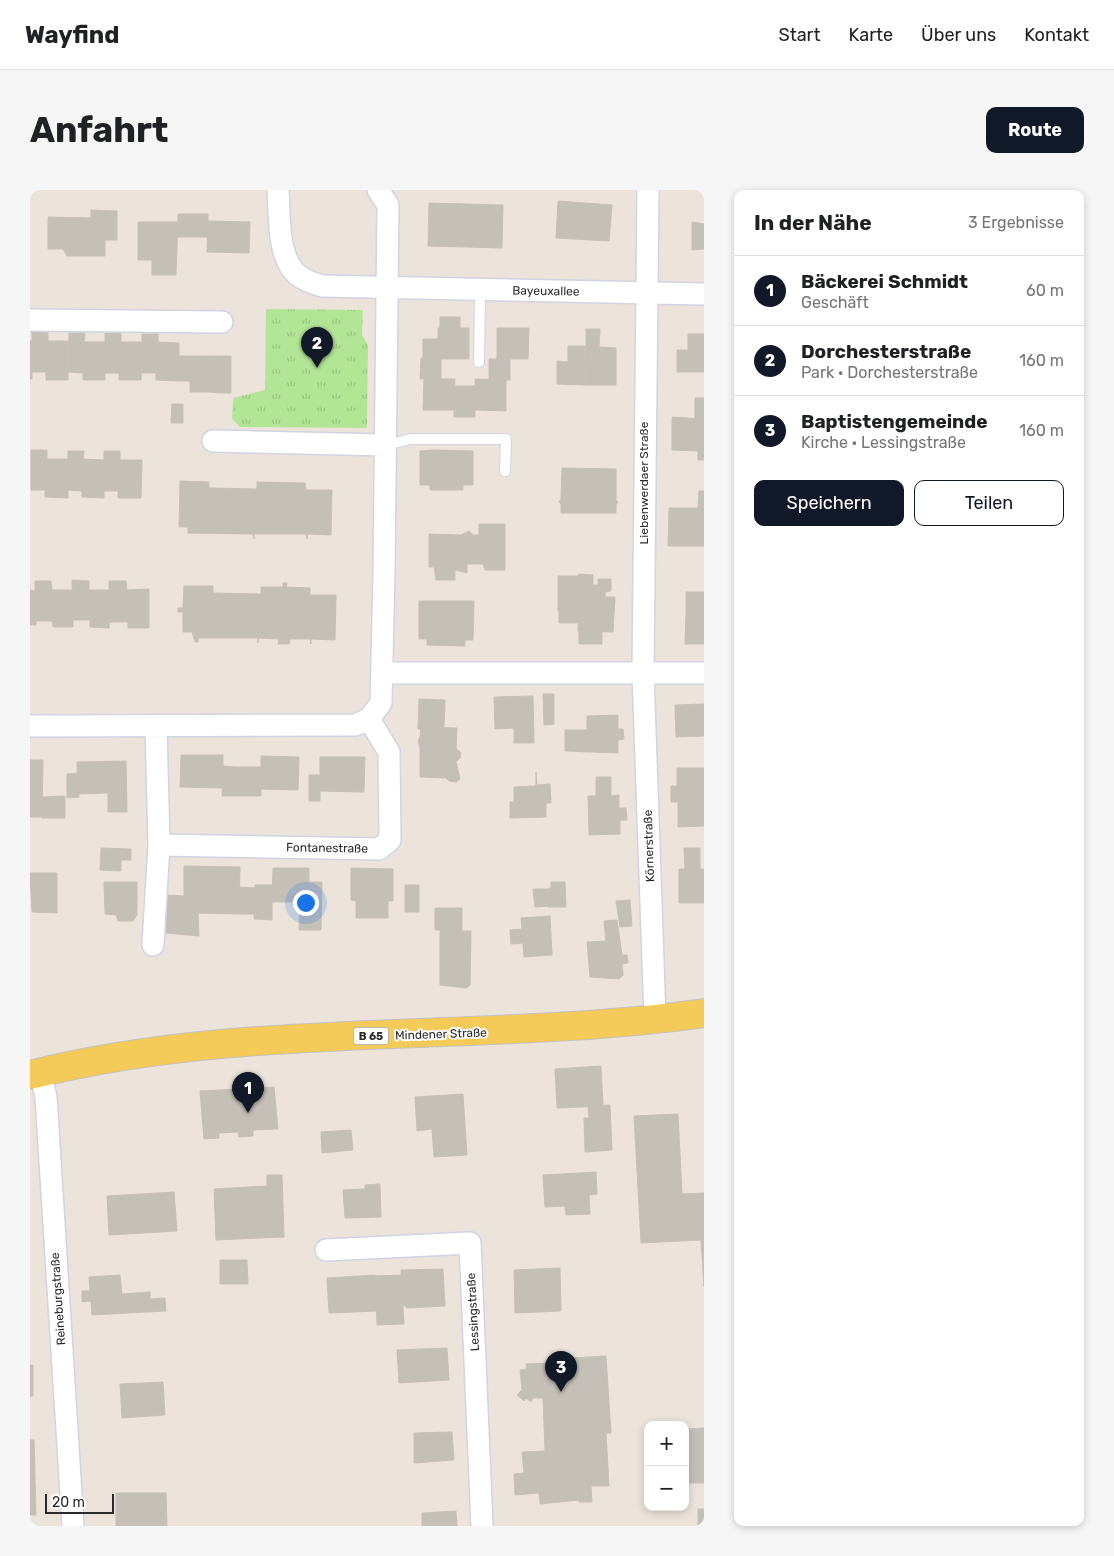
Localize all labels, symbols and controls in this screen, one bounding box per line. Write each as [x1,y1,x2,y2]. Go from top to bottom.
text: Wayfind [25,21,119,49]
text: Start [778,24,821,46]
text: Karte [849,24,893,46]
text: Über uns [921,24,996,46]
text: Kontakt [1024,24,1089,46]
button: Route [986,107,1084,153]
text: Anfahrt [30,109,168,151]
text: In der Nähe [754,210,872,235]
text: 3 Ergebnisse [968,213,1064,232]
text: Bäckerei Schmidt [801,270,968,293]
text: 1 [766,281,774,300]
text: 60 m [1026,281,1064,300]
street label: Bayeuxallee [512,283,580,299]
text: Geschäft [801,293,869,312]
pin: 2 [301,327,333,368]
text: Dorchesterstraße [801,340,971,363]
text: 2 [765,351,775,370]
text: 160 m [1019,351,1064,370]
text: Park · Dorchesterstraße [801,363,978,382]
text: Baptistengemeinde [801,410,988,433]
street label: Liebenwerdaer Straße [637,421,651,544]
text: 3 [765,421,775,440]
text: 160 m [1019,421,1064,440]
text: Kirche · Lessingstraße [801,433,966,452]
button: Speichern [754,480,904,526]
button: Teilen [914,480,1064,526]
street label: Körnerstraße [641,809,657,882]
street label: Fontanestraße [286,840,368,856]
your location [293,890,319,916]
street label: Mindener Straße [395,1025,487,1043]
road number: B 65 [354,1028,388,1044]
pin: 1 [232,1072,264,1113]
street label: Reineburgstraße [48,1252,68,1346]
street label: Lessingstraße [464,1272,482,1352]
pin: 3 [545,1351,577,1392]
map controls [644,1421,689,1511]
button: + [644,1421,689,1466]
button: − [644,1466,689,1511]
scale bar [45,1491,114,1514]
text: 20 m [52,1494,85,1511]

